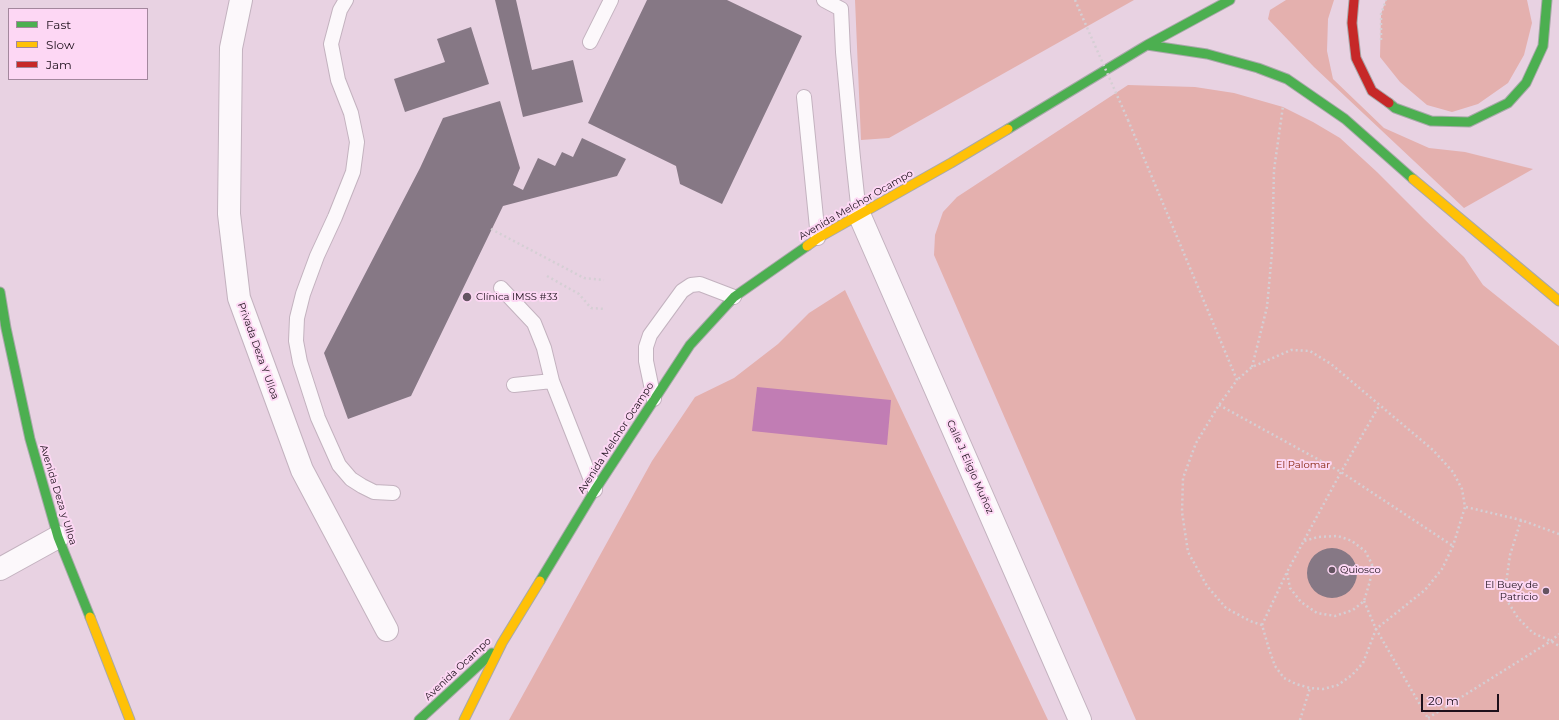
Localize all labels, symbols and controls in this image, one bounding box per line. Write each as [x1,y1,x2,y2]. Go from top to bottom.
legend [8,8,148,80]
text: Fast [46,17,71,32]
text: Slow [46,37,75,52]
text: Jam [46,57,72,72]
street label: Avenida Melchor Ocampo [797,167,915,243]
marker: Clínica IMSS #33 [461,291,473,303]
place label: Clínica IMSS #33 [476,291,558,303]
street label: Privada Deza Y Ulloa [235,301,281,401]
street label: Avenida Melchor Ocampo [576,380,656,496]
street label: Calle J. Eligio Muñoz [944,418,996,516]
street label: Avenida Deza y Ulloa [37,443,79,547]
park label: El Palomar [1276,459,1330,471]
place label: Quiosco [1340,564,1381,576]
marker: Quiosco [1327,565,1337,575]
place label: El Buey de Patricio [1485,579,1538,602]
marker: El Buey de Patricio [1541,586,1551,596]
street label: Avenida Ocampo [422,635,494,703]
scale bar [1423,686,1501,712]
text: 20 m [1428,693,1459,708]

